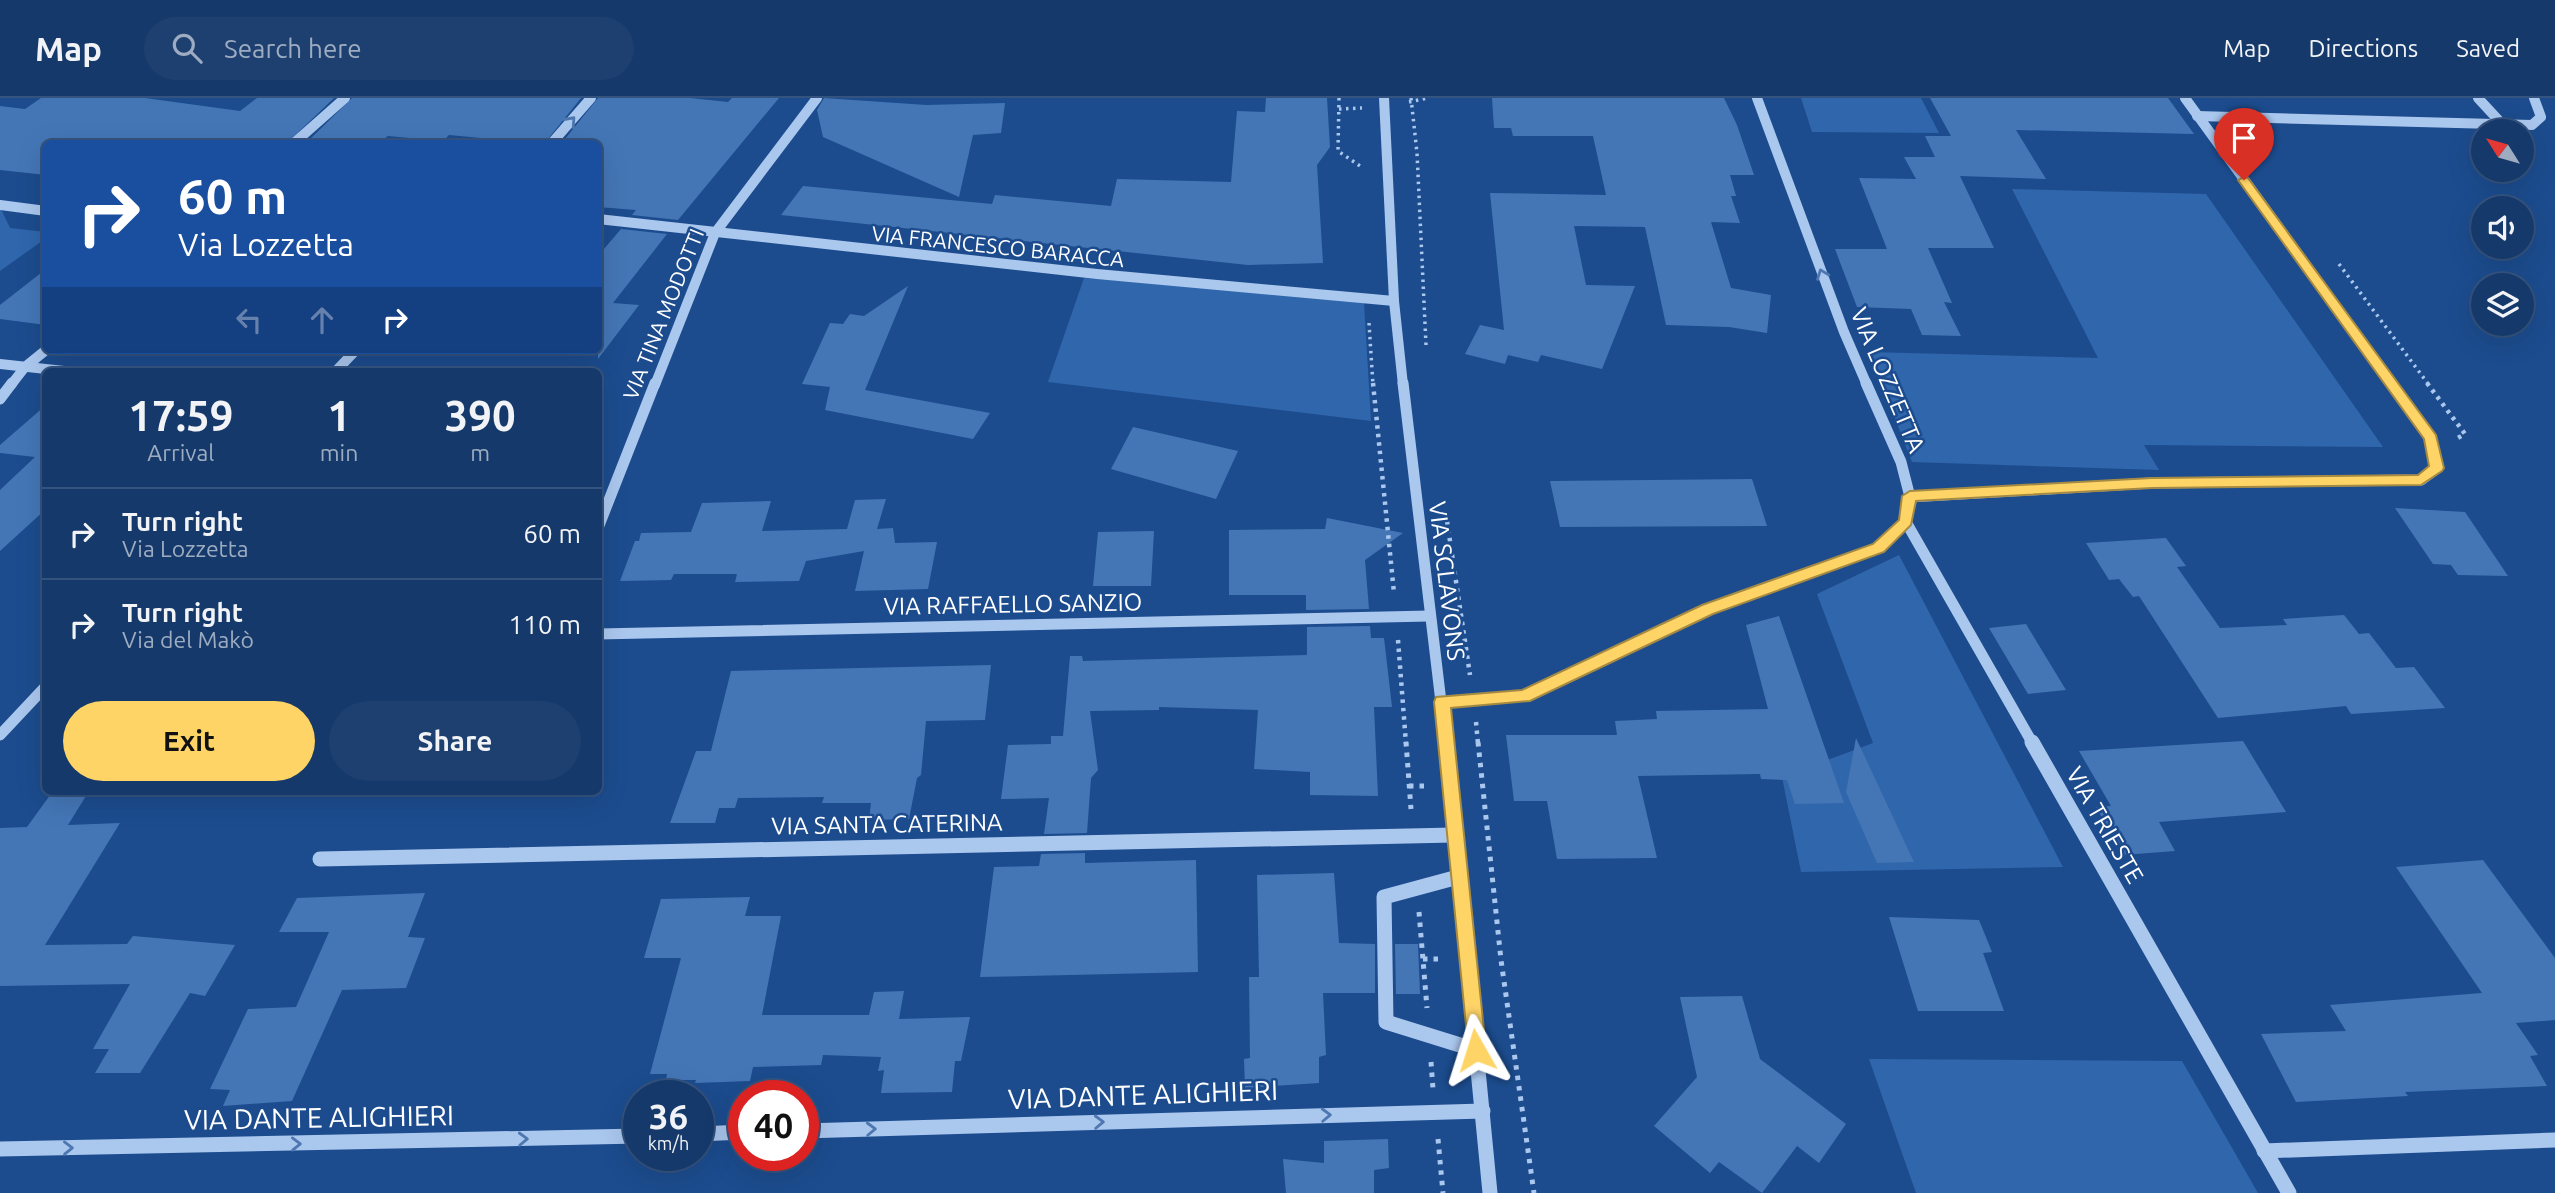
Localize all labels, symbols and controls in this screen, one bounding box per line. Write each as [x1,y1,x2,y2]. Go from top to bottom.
search box [144,17,634,80]
icon: search [168,29,206,67]
text: Map [35,30,102,67]
text: Search here [224,34,362,63]
text: Map [2223,35,2270,62]
text: Directions [2308,35,2418,62]
text: Saved [2456,35,2520,62]
pin [2214,108,2274,180]
one-way arrow [563,116,575,129]
icon: arrive [2225,119,2263,157]
north arrow [2471,119,2534,182]
map controls [2471,119,2534,336]
icon: right [63,168,154,259]
text: 60 m [178,168,287,223]
button: sound [2471,196,2534,259]
street label: VIA FRANCESCO BARACCA [871,221,1126,271]
street label: VIA TINA MODOTTI [618,225,708,403]
text: Via Lozzetta [178,226,354,262]
one-way arrow [1816,269,1830,281]
button: layers [2471,273,2534,336]
icon: left [230,301,268,339]
icon: ahead [303,301,341,339]
icon: right [376,301,414,339]
street label: VIA LOZZETTA [1845,304,1931,457]
text: 17:59 [128,392,233,439]
text: 1 [327,392,351,439]
text: 390 [445,392,516,439]
text: Arrival [147,440,214,465]
text: min [320,440,358,465]
text: m [470,440,490,465]
street label: VIA SCLAVONS [1424,500,1470,662]
text: Turn right [122,507,243,536]
icon: right [63,515,101,553]
text: 60 m [523,519,581,548]
text: Via Lozzetta [122,536,248,561]
street label: VIA RAFFAELLO SANZIO [883,588,1143,620]
text: Turn right [122,598,243,627]
icon: right [63,606,101,644]
text: 110 m [509,610,581,639]
text: Via del Makò [122,627,254,652]
button: Exit [63,701,315,781]
button: Share [329,701,581,781]
street label: VIA TRIESTE [2061,762,2149,888]
street label: VIA SANTA CATERINA [771,808,1003,840]
position arrow [1439,1013,1513,1087]
street label: VIA DANTE ALIGHIERI [1007,1074,1279,1114]
speed limit sign: 40 [728,1080,819,1171]
text: 36 [649,1096,688,1136]
street label: VIA DANTE ALIGHIERI [184,1099,454,1135]
one-way arrow [1322,1107,1332,1123]
one-way arrow [1094,1114,1105,1130]
one-way arrow [866,1121,877,1136]
one-way arrow [518,1131,529,1147]
text: km/h [648,1133,689,1153]
one-way arrow [290,1136,301,1151]
one-way arrow [63,1140,74,1155]

